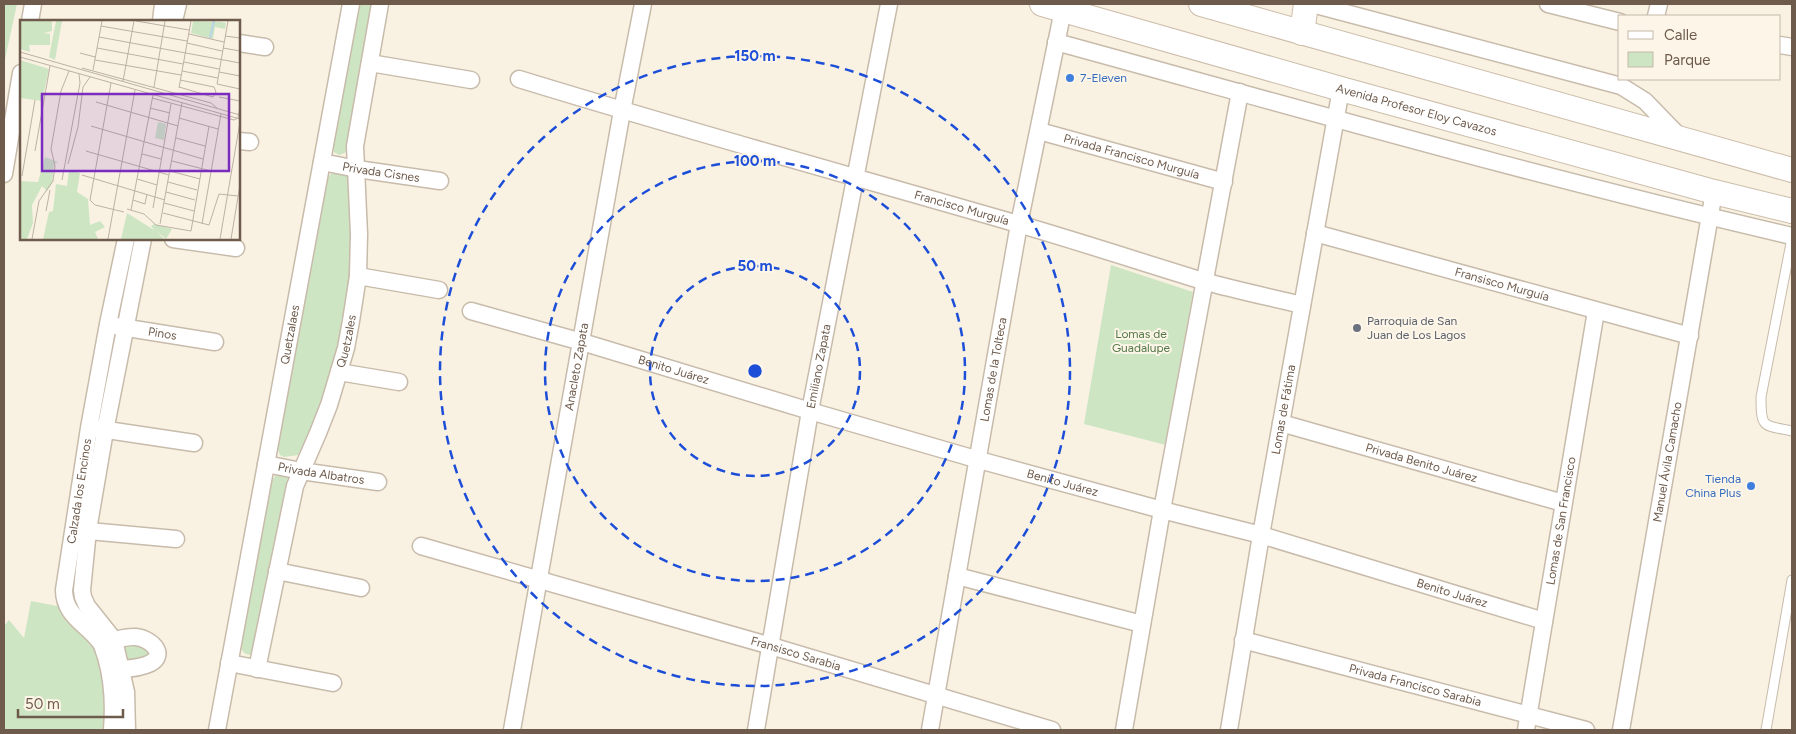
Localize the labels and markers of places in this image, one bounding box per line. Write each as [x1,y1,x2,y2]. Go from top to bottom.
place label: 7-Eleven [1080,71,1127,85]
marker: 7-Eleven [1064,72,1076,84]
place label: Parroquia de San Juan de Los Lagos [1367,314,1466,342]
marker: Parroquia de San Juan de Los Lagos [1351,322,1363,334]
centre of rings [746,362,764,380]
place label: Tienda China Plus [1685,472,1741,500]
marker: Tienda China Plus [1745,480,1757,492]

